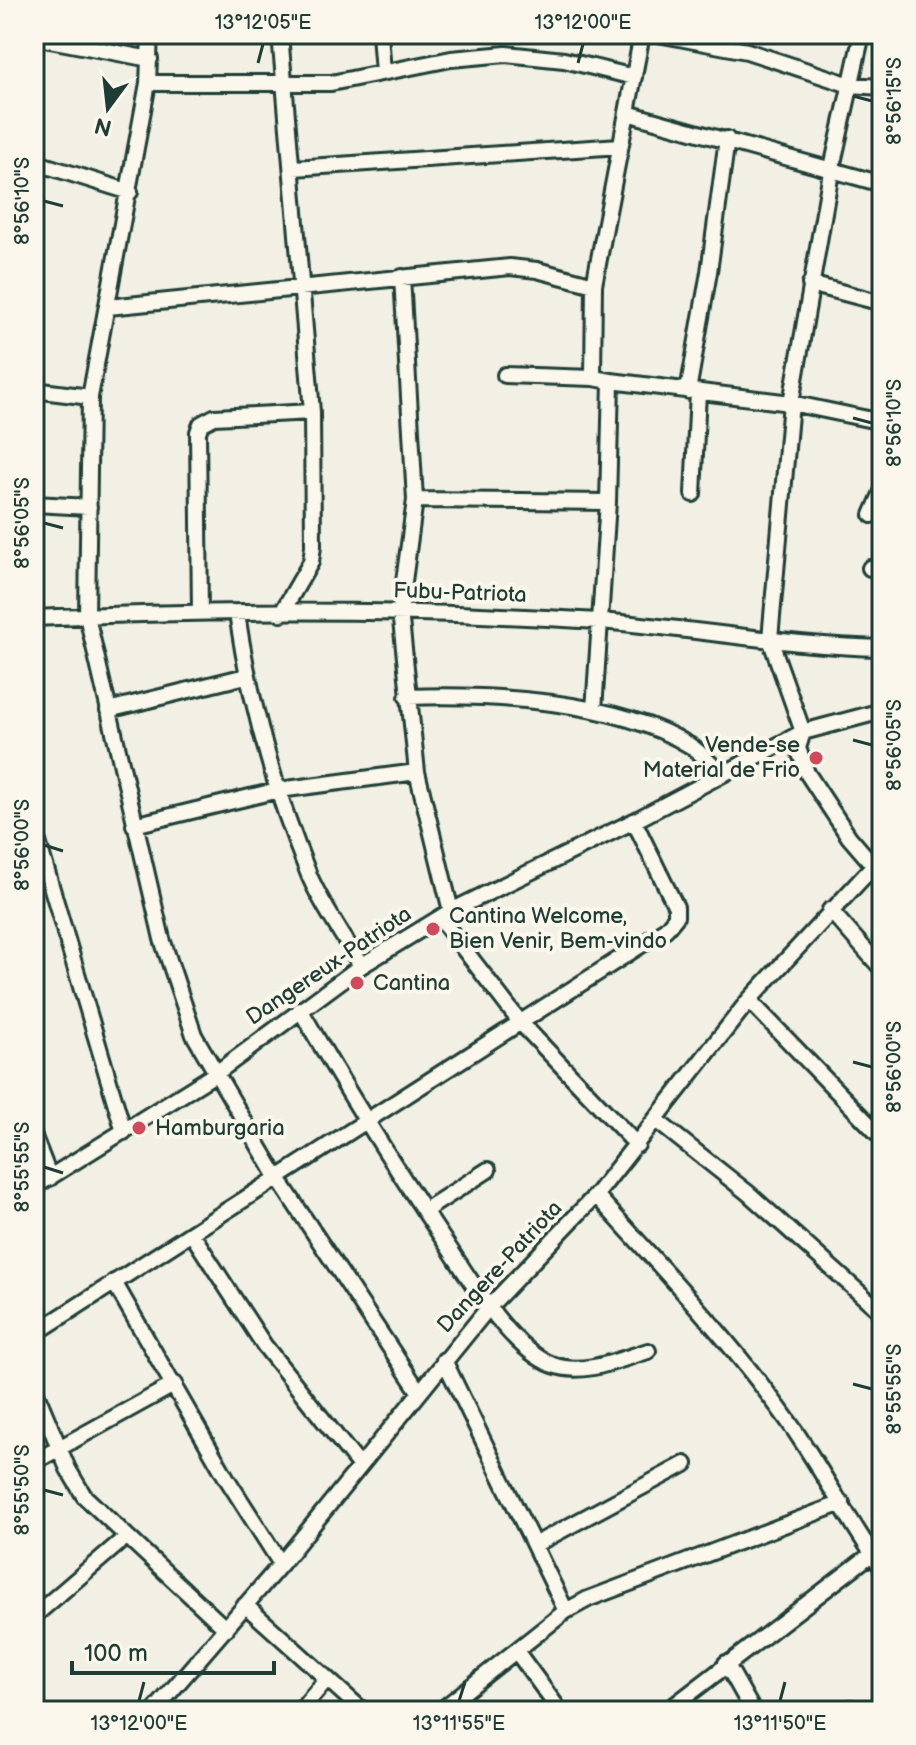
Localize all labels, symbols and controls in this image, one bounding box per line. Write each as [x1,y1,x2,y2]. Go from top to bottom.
text: 13°12'05"E [215,11,311,35]
text: 13°12'00"E [534,11,632,35]
text: 8°56'15"S [883,57,907,145]
north arrow [68,68,148,148]
text: N [92,111,115,141]
text: 8°56'10"S [11,157,35,245]
text: 8°56'10"S [883,379,907,467]
text: 8°56'05"S [11,477,35,569]
street label: Fubu-Patriota [393,577,527,609]
text: 8°56'05"S [883,699,907,791]
place label: Vende-se Material de Frio [643,732,800,784]
marker: Vende-se Material de Frio [807,749,825,767]
text: 8°56'00"S [11,799,35,891]
street label: Dangereux-Patriota [241,901,417,1031]
place label: Cantina Welcome, Bien Venir, Bem-vindo [449,903,667,955]
marker: Cantina Welcome, Bien Venir, Bem-vindo [424,920,442,938]
place label: Cantina [373,970,450,997]
marker: Cantina [348,974,366,992]
text: 8°56'00"S [883,1021,907,1113]
place label: Hamburgaria [155,1115,285,1142]
marker: Hamburgaria [130,1119,148,1137]
text: 8°55'55"S [11,1122,35,1212]
street label: Dangere-Patriota [432,1195,568,1339]
text: 8°55'55"S [883,1344,907,1434]
text: 8°55'50"S [11,1444,35,1536]
scale bar [72,1625,274,1675]
text: 100 m [84,1639,148,1668]
text: 13°12'00"E [90,1712,188,1736]
text: 13°11'55"E [413,1712,505,1736]
text: 13°11'50"E [734,1712,826,1736]

